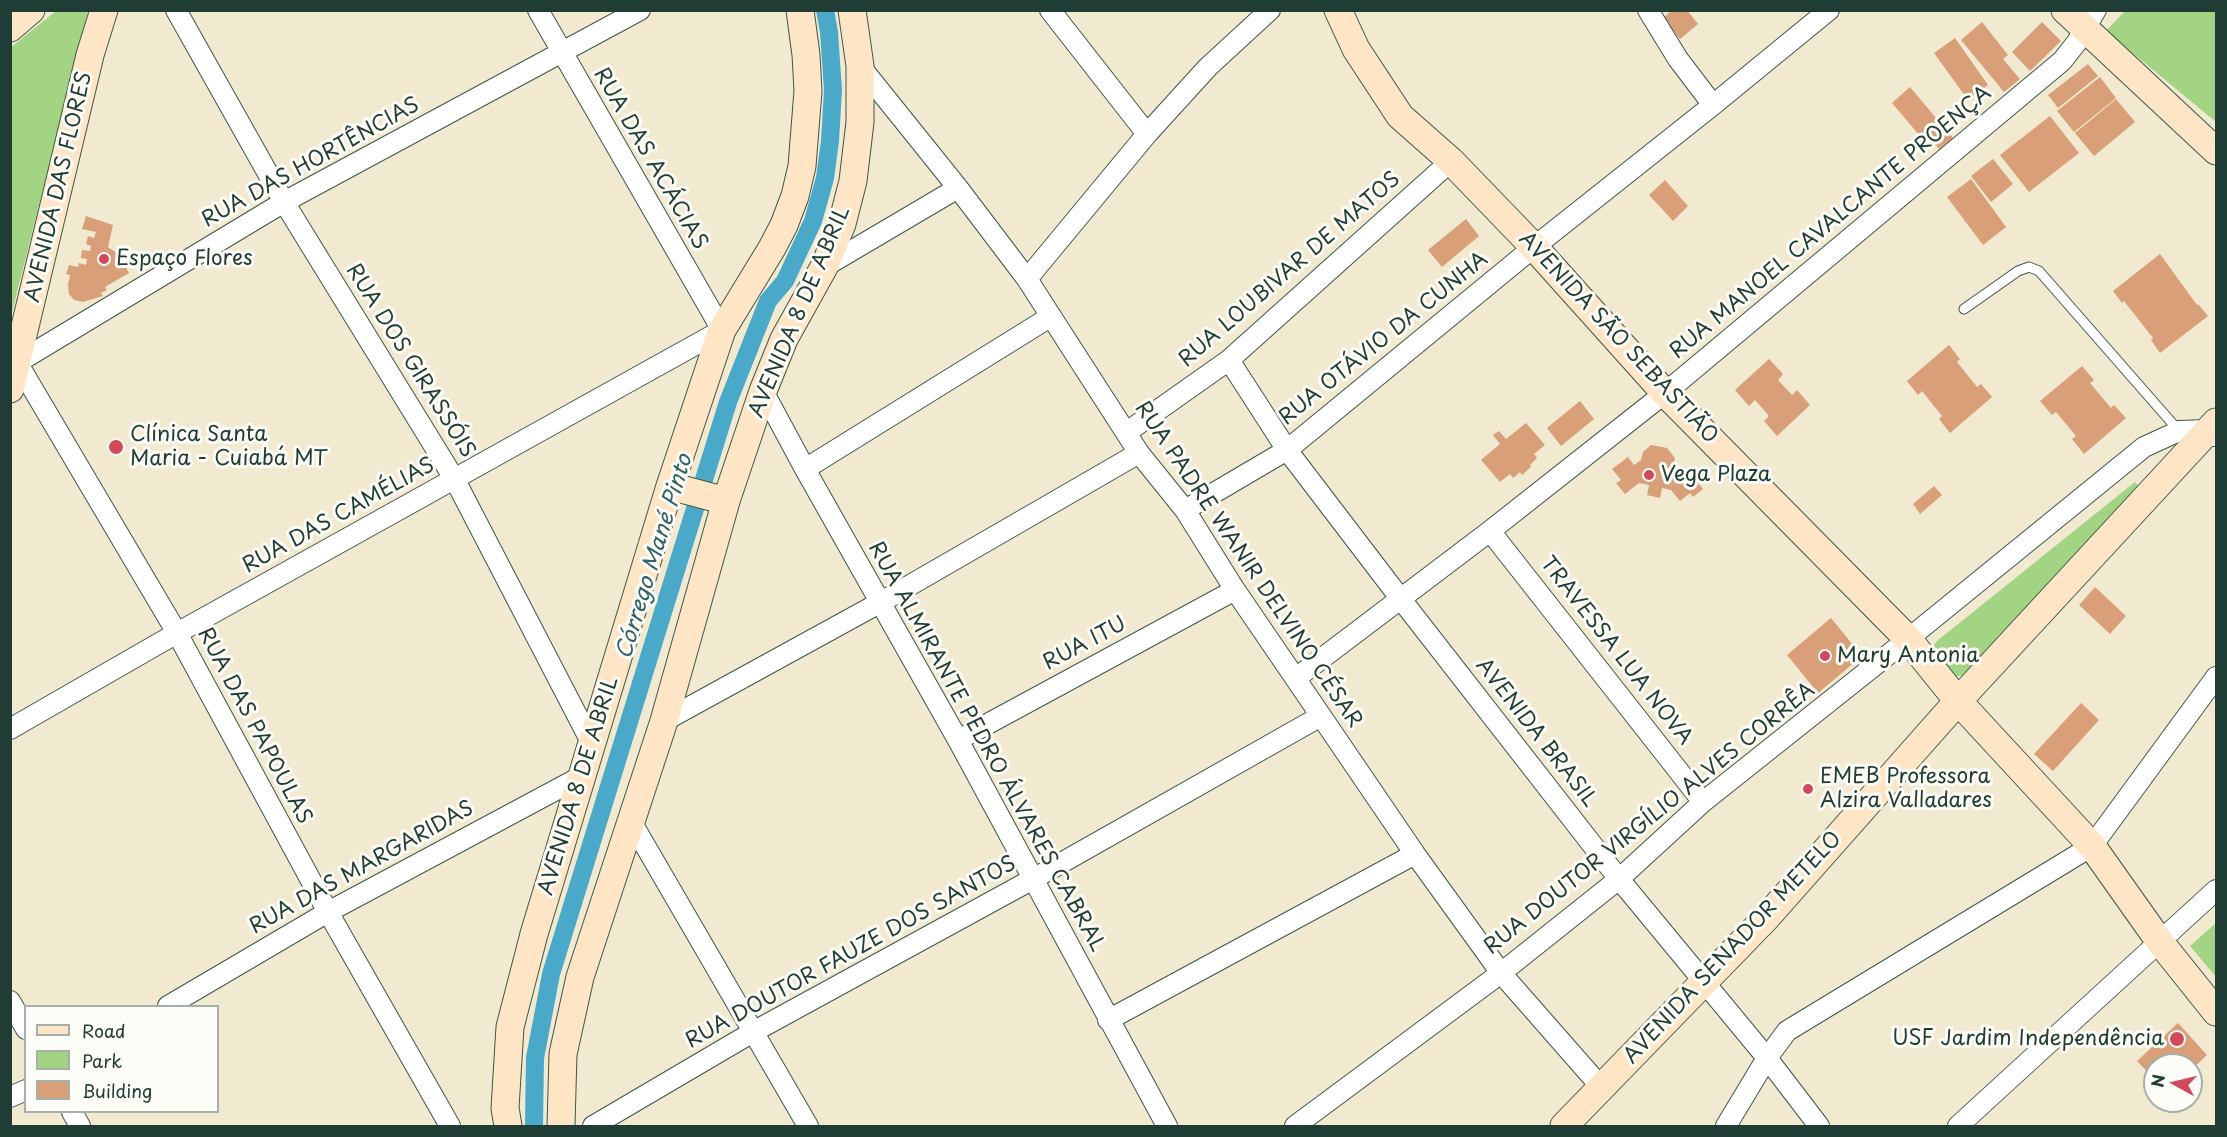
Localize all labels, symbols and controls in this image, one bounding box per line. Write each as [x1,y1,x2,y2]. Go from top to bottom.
street label: RUA DAS ACÁCIAS [588,64,712,254]
street label: AVENIDA DAS FLORES [20,69,98,305]
street label: RUA MANOEL CAVALCANTE PROENÇA [1665,81,1997,365]
street label: RUA DAS HORTÊNCIAS [198,93,424,233]
street label: RUA LOUBIVAR DE MATOS [1174,167,1406,373]
street label: AVENIDA 8 DE ABRIL [744,203,856,421]
street label: AVENIDA SÃO SEBASTIÃO [1513,227,1723,449]
place label: Espaço Flores [116,246,253,272]
street label: RUA OTÁVIO DA CUNHA [1275,247,1493,431]
marker: Espaço Flores [97,252,111,266]
street label: RUA DOS GIRASSÓIS [340,260,480,462]
street label: RUA PADRE WANIR DELVINO CÉSAR [1129,397,1367,733]
place label: Clínica Santa Maria - Cuiabá MT [130,422,328,472]
marker: Clínica Santa Maria - Cuiabá MT [107,438,125,456]
water label: Córrego Mané Pinto [611,452,699,662]
street label: RUA DAS CAMÉLIAS [239,453,439,579]
place label: Vega Plaza [1661,462,1771,488]
marker: Vega Plaza [1642,468,1656,482]
street label: RUA ALMIRANTE PEDRO ÁLVARES CABRAL [862,538,1110,956]
street label: TRAVESSA LUA NOVA [1535,552,1697,750]
street label: RUA ITU [1039,612,1131,676]
street label: RUA DAS PAPOULAS [192,624,316,828]
place label: Mary Antonia [1837,643,1979,669]
marker: Mary Antonia [1818,649,1832,663]
street label: AVENIDA BRASIL [1470,654,1602,812]
street label: AVENIDA 8 DE ABRIL [534,674,624,898]
street label: RUA DOUTOR VIRGÍLIO ALVES CORRÊA [1480,678,1820,960]
place label: EMEB Professora Alzira Valladares [1820,764,1992,814]
marker: EMEB Professora Alzira Valladares [1801,782,1815,796]
street label: RUA DAS MARGARIDAS [246,796,478,940]
street label: AVENIDA SENADOR METELO [1619,827,1847,1069]
street label: RUA DOUTOR FAUZE DOS SANTOS [681,851,1021,1055]
legend [24,1005,219,1113]
text: Road [82,1017,126,1044]
place label: USF Jardim Independência [1892,1026,2164,1052]
marker: USF Jardim Independência [2168,1030,2186,1048]
text: Park [82,1047,122,1074]
north arrow [2143,1053,2203,1113]
text: N [2144,1073,2170,1089]
text: Building [82,1077,152,1104]

